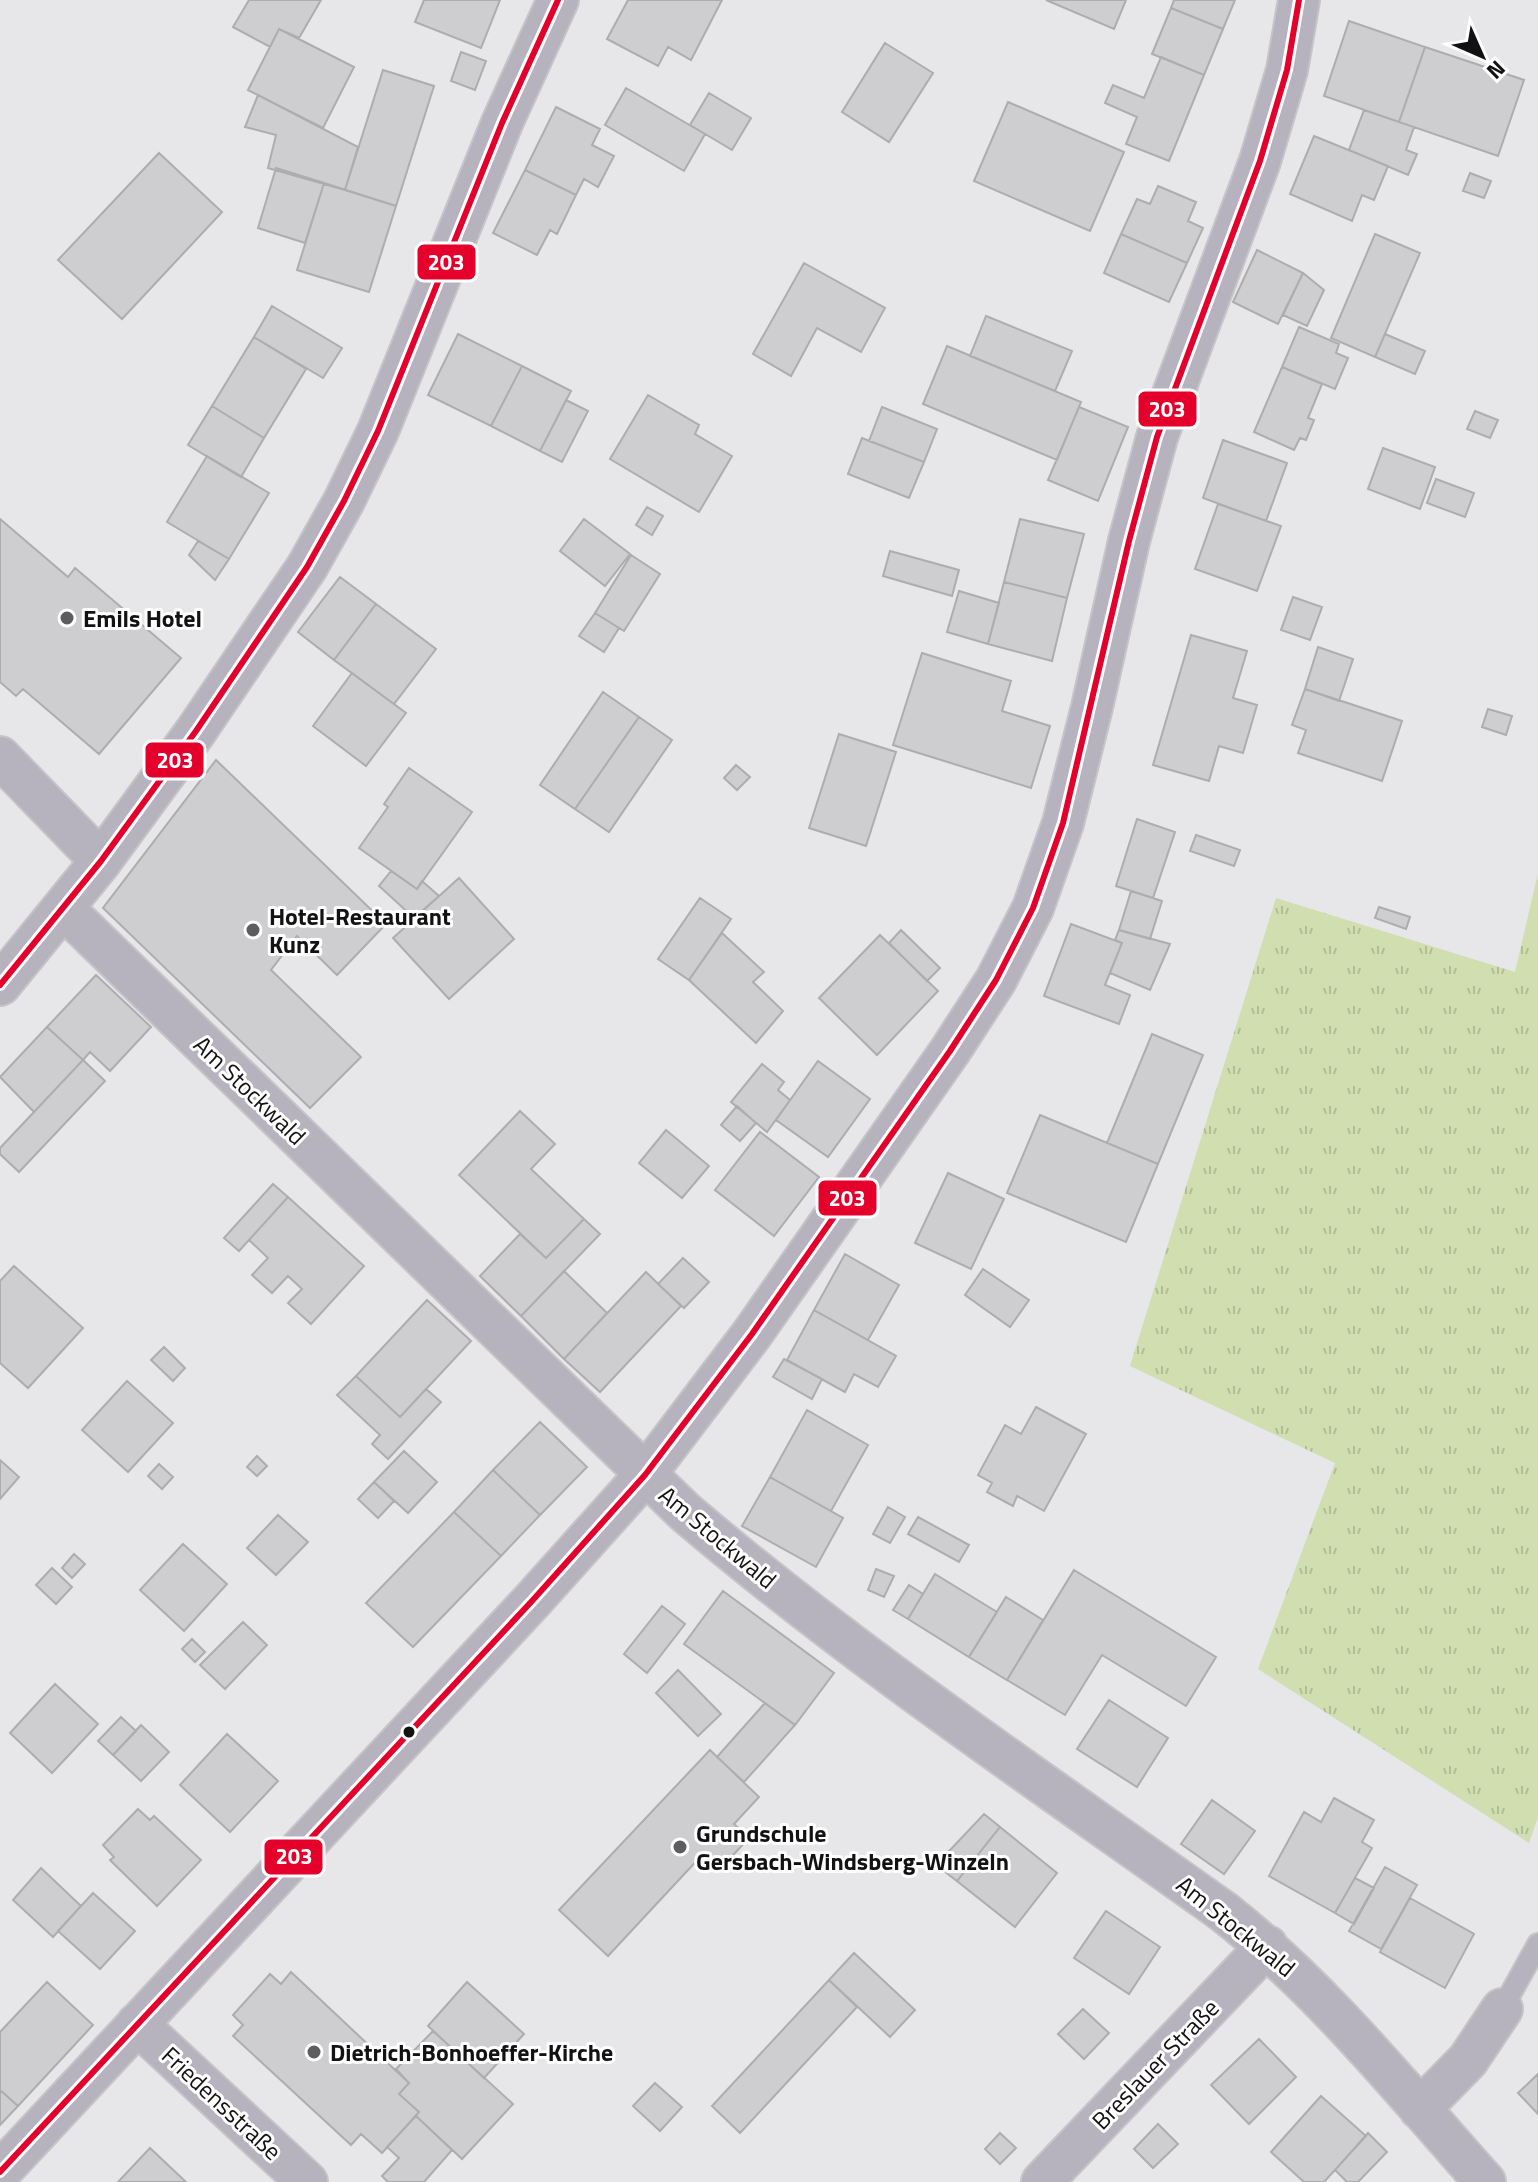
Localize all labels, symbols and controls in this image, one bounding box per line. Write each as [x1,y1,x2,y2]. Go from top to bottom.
north arrow [1442,16,1522,96]
text: N [1479,53,1514,88]
line badge: 203 [416,243,477,281]
text: 203 [428,245,464,279]
line badge: 203 [1137,390,1198,428]
text: 203 [1149,392,1185,426]
place label: Emils Hotel [83,600,202,636]
marker: Emils Hotel [58,609,76,627]
line badge: 203 [144,741,205,779]
text: 203 [157,743,193,777]
place label: Hotel-Restaurant Kunz [269,898,451,962]
marker: Hotel-Restaurant Kunz [244,921,262,939]
street label: Am Stockwald [186,1027,314,1153]
line badge: 203 [817,1179,878,1217]
text: 203 [829,1181,865,1215]
street label: Am Stockwald [651,1477,785,1597]
unlabelled marker [401,1724,417,1740]
place label: Grundschule Gersbach-Windsberg-Winzeln [696,1815,1009,1879]
line badge: 203 [263,1838,324,1876]
marker: Grundschule Gersbach-Windsberg-Winzeln [671,1838,689,1856]
text: 203 [276,1839,312,1873]
street label: Am Stockwald [1169,1867,1303,1985]
street label: Breslauer Straße [1083,1990,1227,2138]
place label: Dietrich-Bonhoeffer-Kirche [330,2034,613,2070]
street label: Friedensstraße [154,2038,290,2168]
marker: Dietrich-Bonhoeffer-Kirche [305,2043,323,2061]

